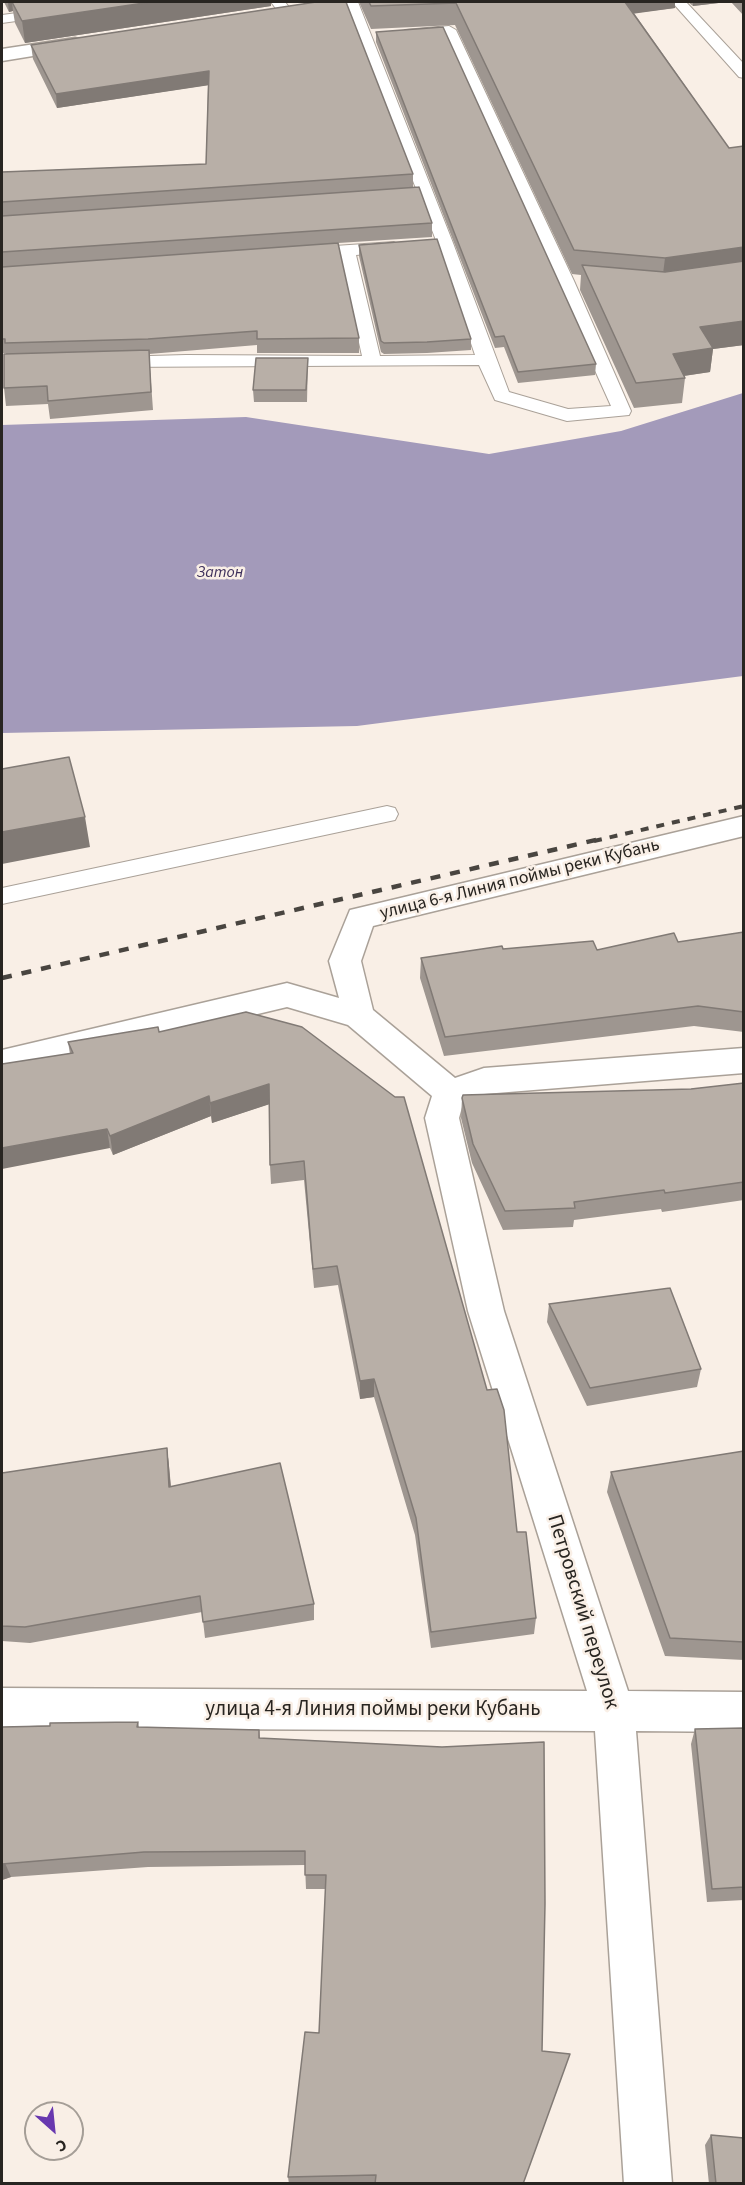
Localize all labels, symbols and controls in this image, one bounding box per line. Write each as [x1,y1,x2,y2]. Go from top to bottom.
water label: Затон [197,563,243,583]
street label: улица 6-я Линия поймы реки Кубань [378,835,662,925]
street label: Петровский переулок [540,1512,624,1712]
street label: улица 4-я Линия поймы реки Кубань [205,1697,541,1723]
north arrow [24,2101,84,2161]
text: С [52,2133,70,2157]

